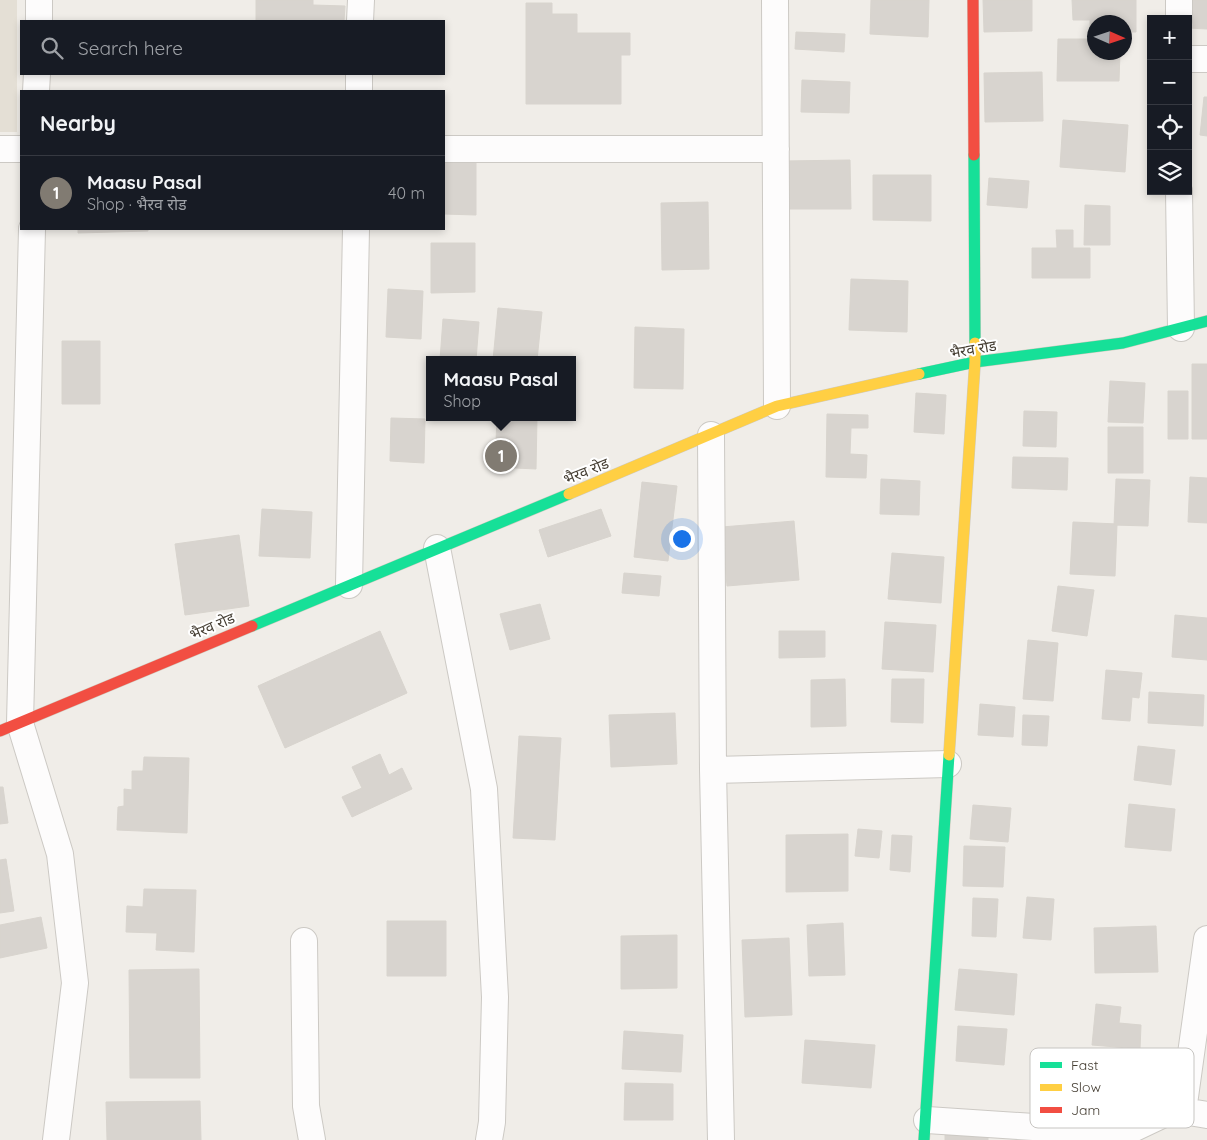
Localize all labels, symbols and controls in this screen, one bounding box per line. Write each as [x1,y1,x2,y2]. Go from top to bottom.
north arrow [1087,15,1132,60]
map controls [1147,15,1192,195]
button: + [1147,15,1192,60]
search box [20,20,445,75]
icon: search [38,34,66,62]
text: Search here [78,36,183,60]
button: − [1147,60,1192,105]
button: locate [1147,105,1192,150]
text: Nearby [40,110,116,136]
button: layers [1147,150,1192,195]
text: Maasu Pasal [87,170,202,194]
text: 1 [53,183,59,203]
text: 40 m [388,183,425,203]
text: Shop · भैरव रोड [87,194,187,214]
street label: भैरव रोड [948,335,999,362]
popup [426,356,576,421]
text: Maasu Pasal [444,367,558,391]
text: Shop [444,391,481,411]
pin: 1 [485,437,517,475]
street label: भैरव रोड [561,453,612,489]
your location [669,526,695,552]
street label: भैरव रोड [187,608,238,644]
legend [1030,1048,1194,1128]
text: Fast [1071,1056,1099,1074]
text: Slow [1071,1078,1101,1096]
text: Jam [1071,1101,1100,1119]

